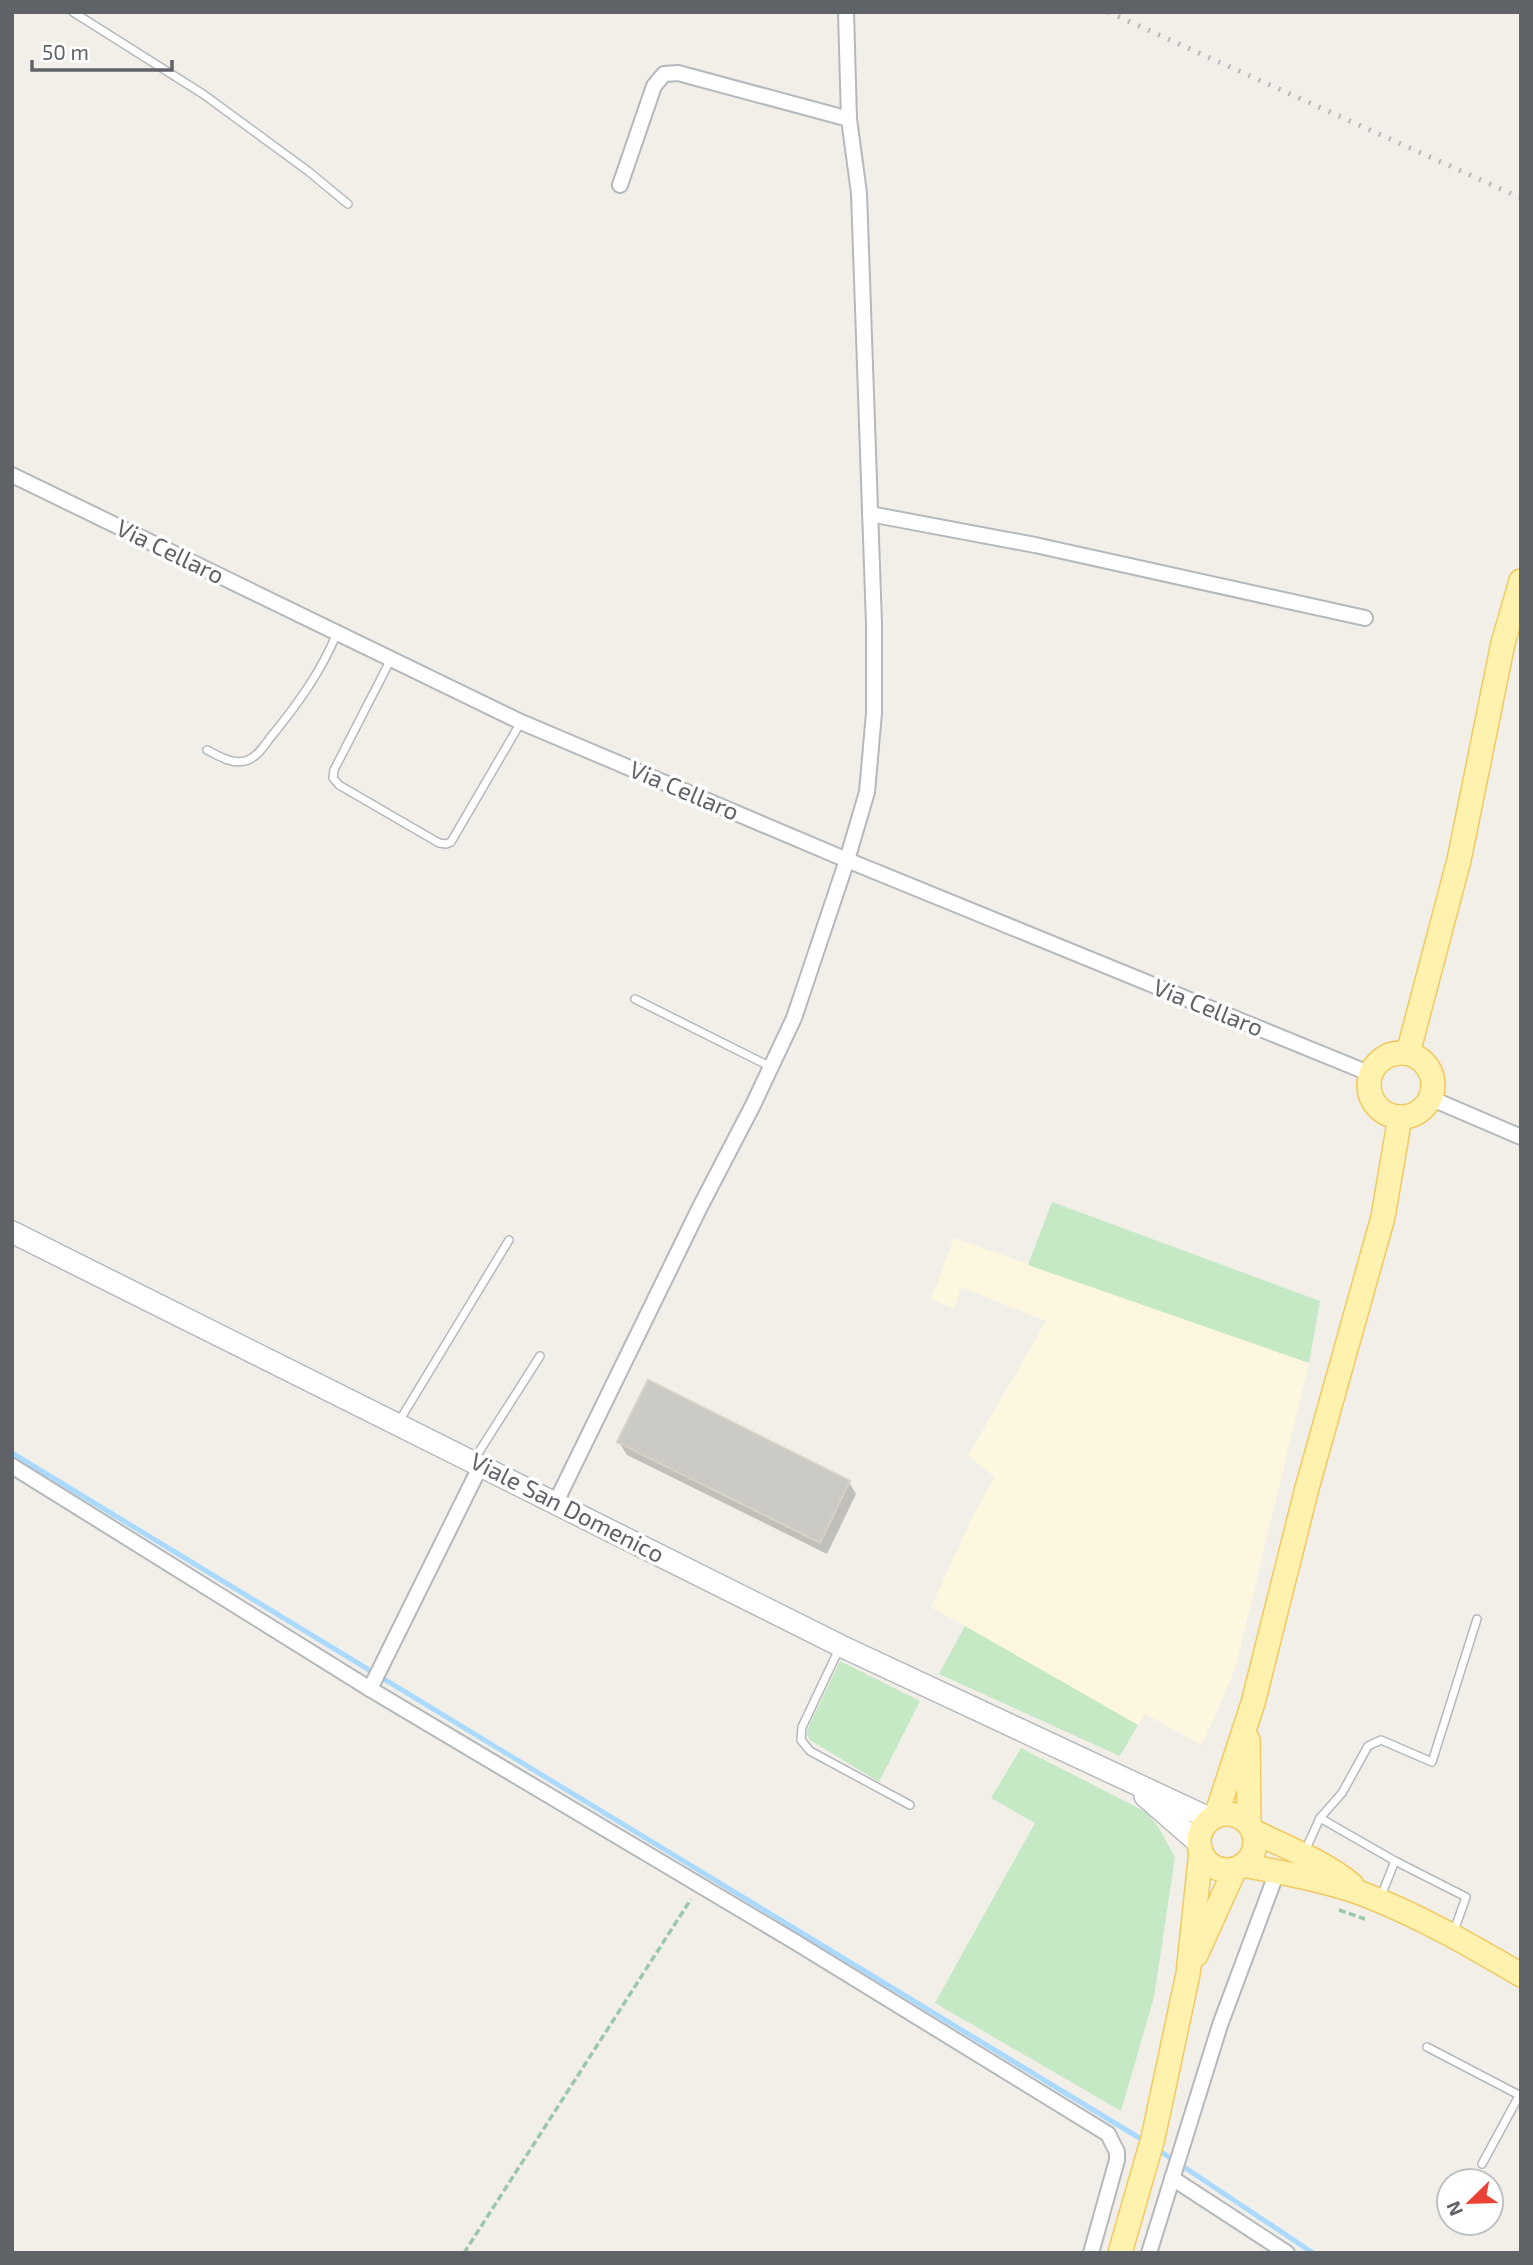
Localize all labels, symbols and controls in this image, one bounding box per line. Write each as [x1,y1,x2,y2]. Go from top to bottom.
scale bar [32,28,172,72]
text: 50 m [42,39,89,64]
street label: Via Cellaro [112,512,229,589]
street label: Via Cellaro [626,754,744,826]
street label: Via Cellaro [1149,971,1268,1042]
street label: Viale San Domenico [466,1445,669,1568]
north arrow [1435,2167,1505,2237]
text: N [1441,2198,1467,2220]

